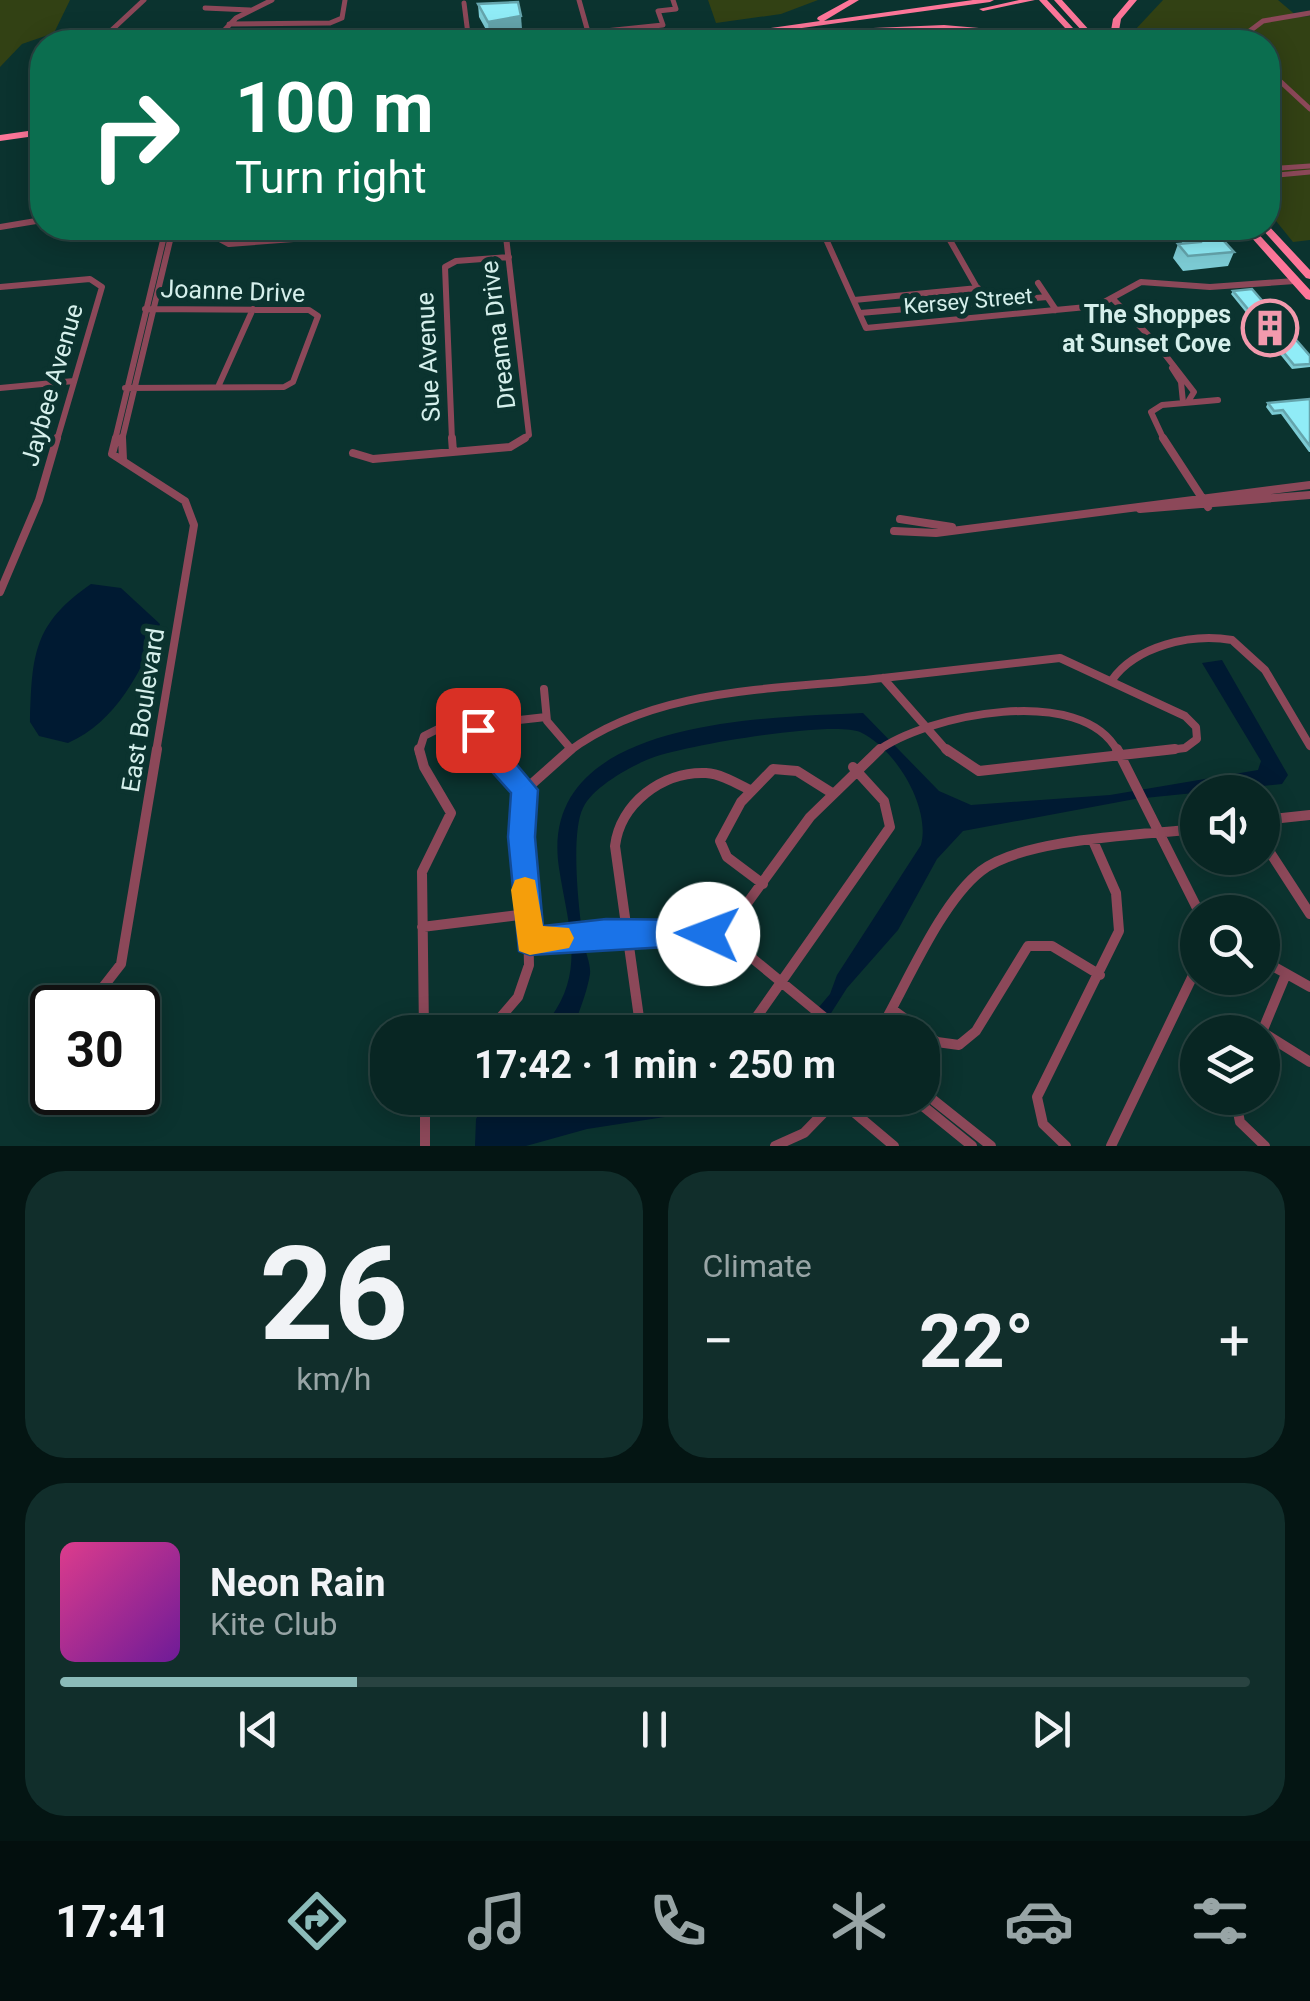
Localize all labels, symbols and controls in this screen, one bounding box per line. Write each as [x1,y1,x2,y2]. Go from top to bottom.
text: 100 m [235,67,434,149]
icon: right [70,70,200,200]
text: Turn right [235,151,427,204]
street label: Dreama Drive [475,259,521,411]
street label: Joanne Drive [160,274,306,308]
street label: Kersey Street [902,283,1034,319]
street label: Sue Avenue [410,291,446,423]
building icon: The Shoppes at Sunset Cove [1240,298,1300,358]
street label: Jaybee Avenue [15,300,89,470]
place label: The Shoppes at Sunset Cove [1062,300,1231,358]
street label: East Boulevard [116,626,170,794]
pin [436,688,521,773]
icon: arrive [451,703,506,758]
map controls [1180,775,1280,1115]
button: sound [1180,775,1280,875]
position arrow [656,882,760,986]
button: search [1180,895,1280,995]
speed limit sign: 30 [30,985,160,1115]
button: layers [1180,1015,1280,1115]
text: 17:42 · 1 min · 250 m [474,1043,836,1087]
text: 26 [259,1218,408,1371]
text: Climate [703,1247,812,1285]
text: 22° [919,1297,1034,1385]
text: − [703,1309,734,1373]
text: + [1219,1309,1250,1373]
text: km/h [296,1360,371,1398]
text: Neon Rain [210,1561,386,1605]
text: Kite Club [210,1605,337,1643]
icon: previous [231,1702,286,1757]
icon: pause [627,1702,682,1757]
icon: next [1024,1702,1079,1757]
icon: directions [282,1886,352,1956]
icon: music [462,1886,532,1956]
icon: phone [643,1886,713,1956]
icon: climate [824,1886,894,1956]
icon: car [1004,1886,1074,1956]
icon: filters [1185,1886,1255,1956]
text: 17:41 [55,1895,171,1948]

